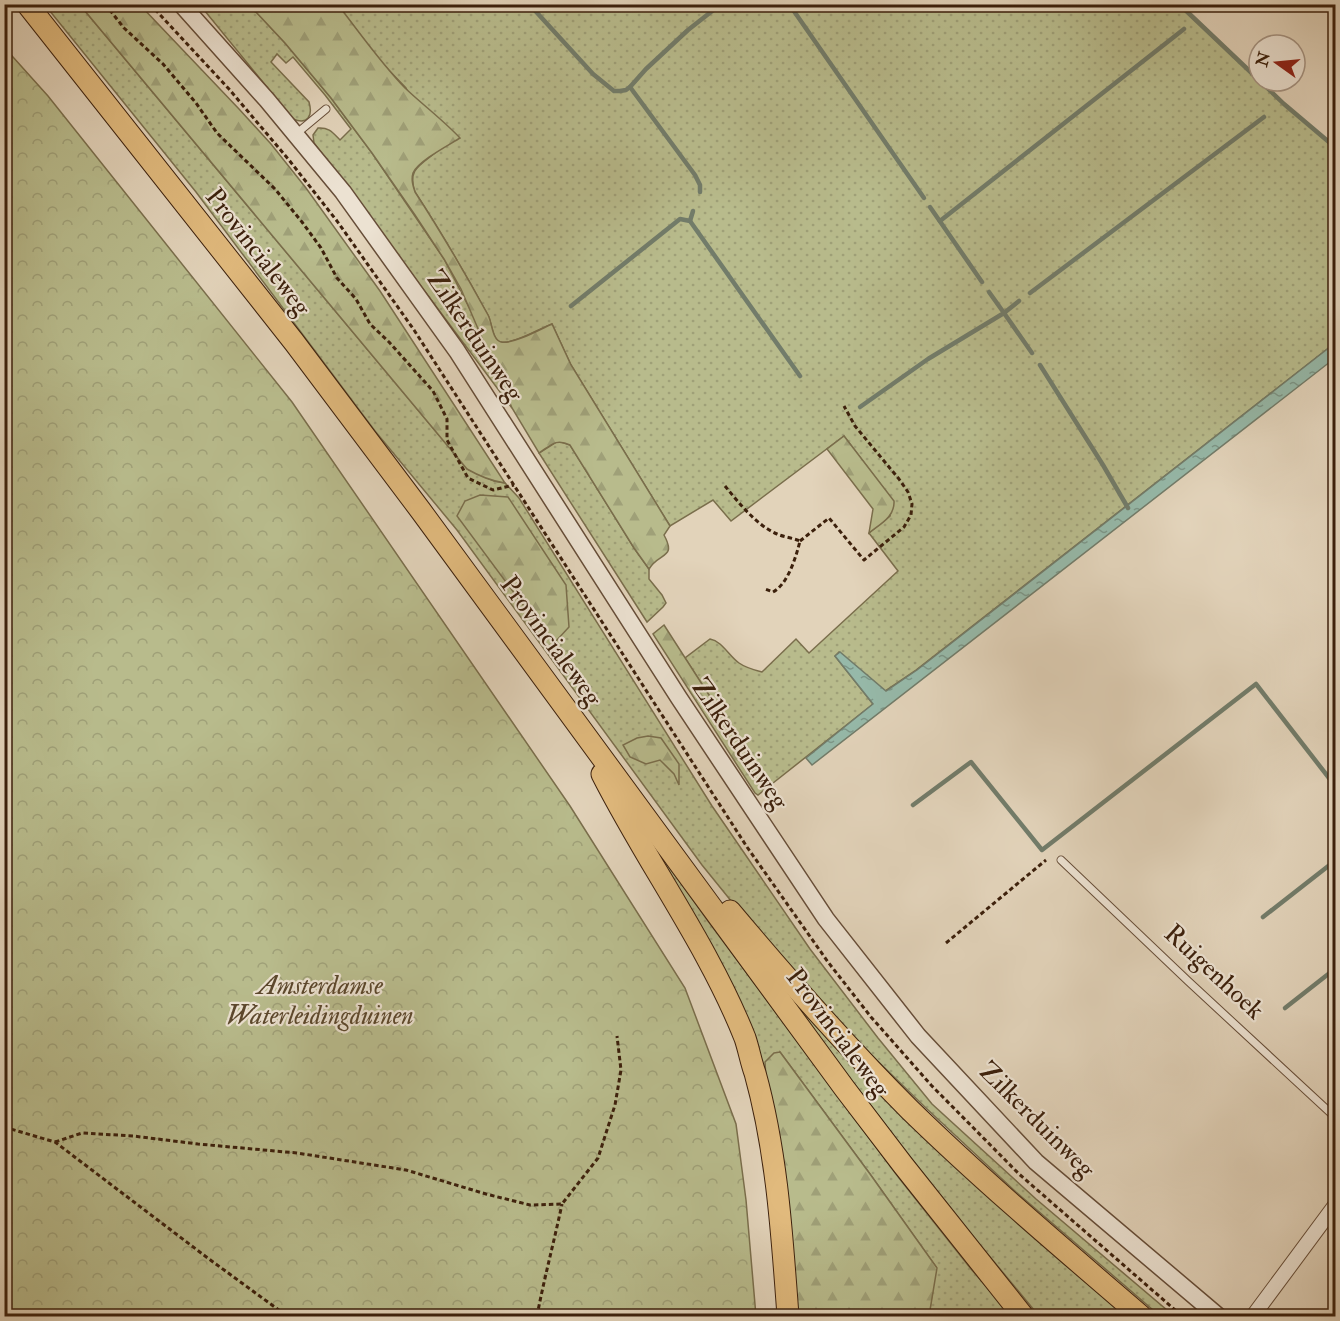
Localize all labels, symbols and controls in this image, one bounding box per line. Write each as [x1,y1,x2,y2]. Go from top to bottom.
north arrow [1247,33,1307,93]
text: N [1252,49,1275,70]
street label: Provincialeweg [198,182,319,323]
street label: Zilkerduinweg [419,264,531,409]
street label: Provincialeweg [493,570,610,713]
street label: Zilkerduinweg [684,672,796,817]
street label: Ruigenhoek [1157,918,1271,1027]
street label: Provincialeweg [779,962,898,1105]
park label: Amsterdamse Waterleidingduinen [226,970,414,1032]
street label: Zilkerduinweg [972,1055,1103,1186]

